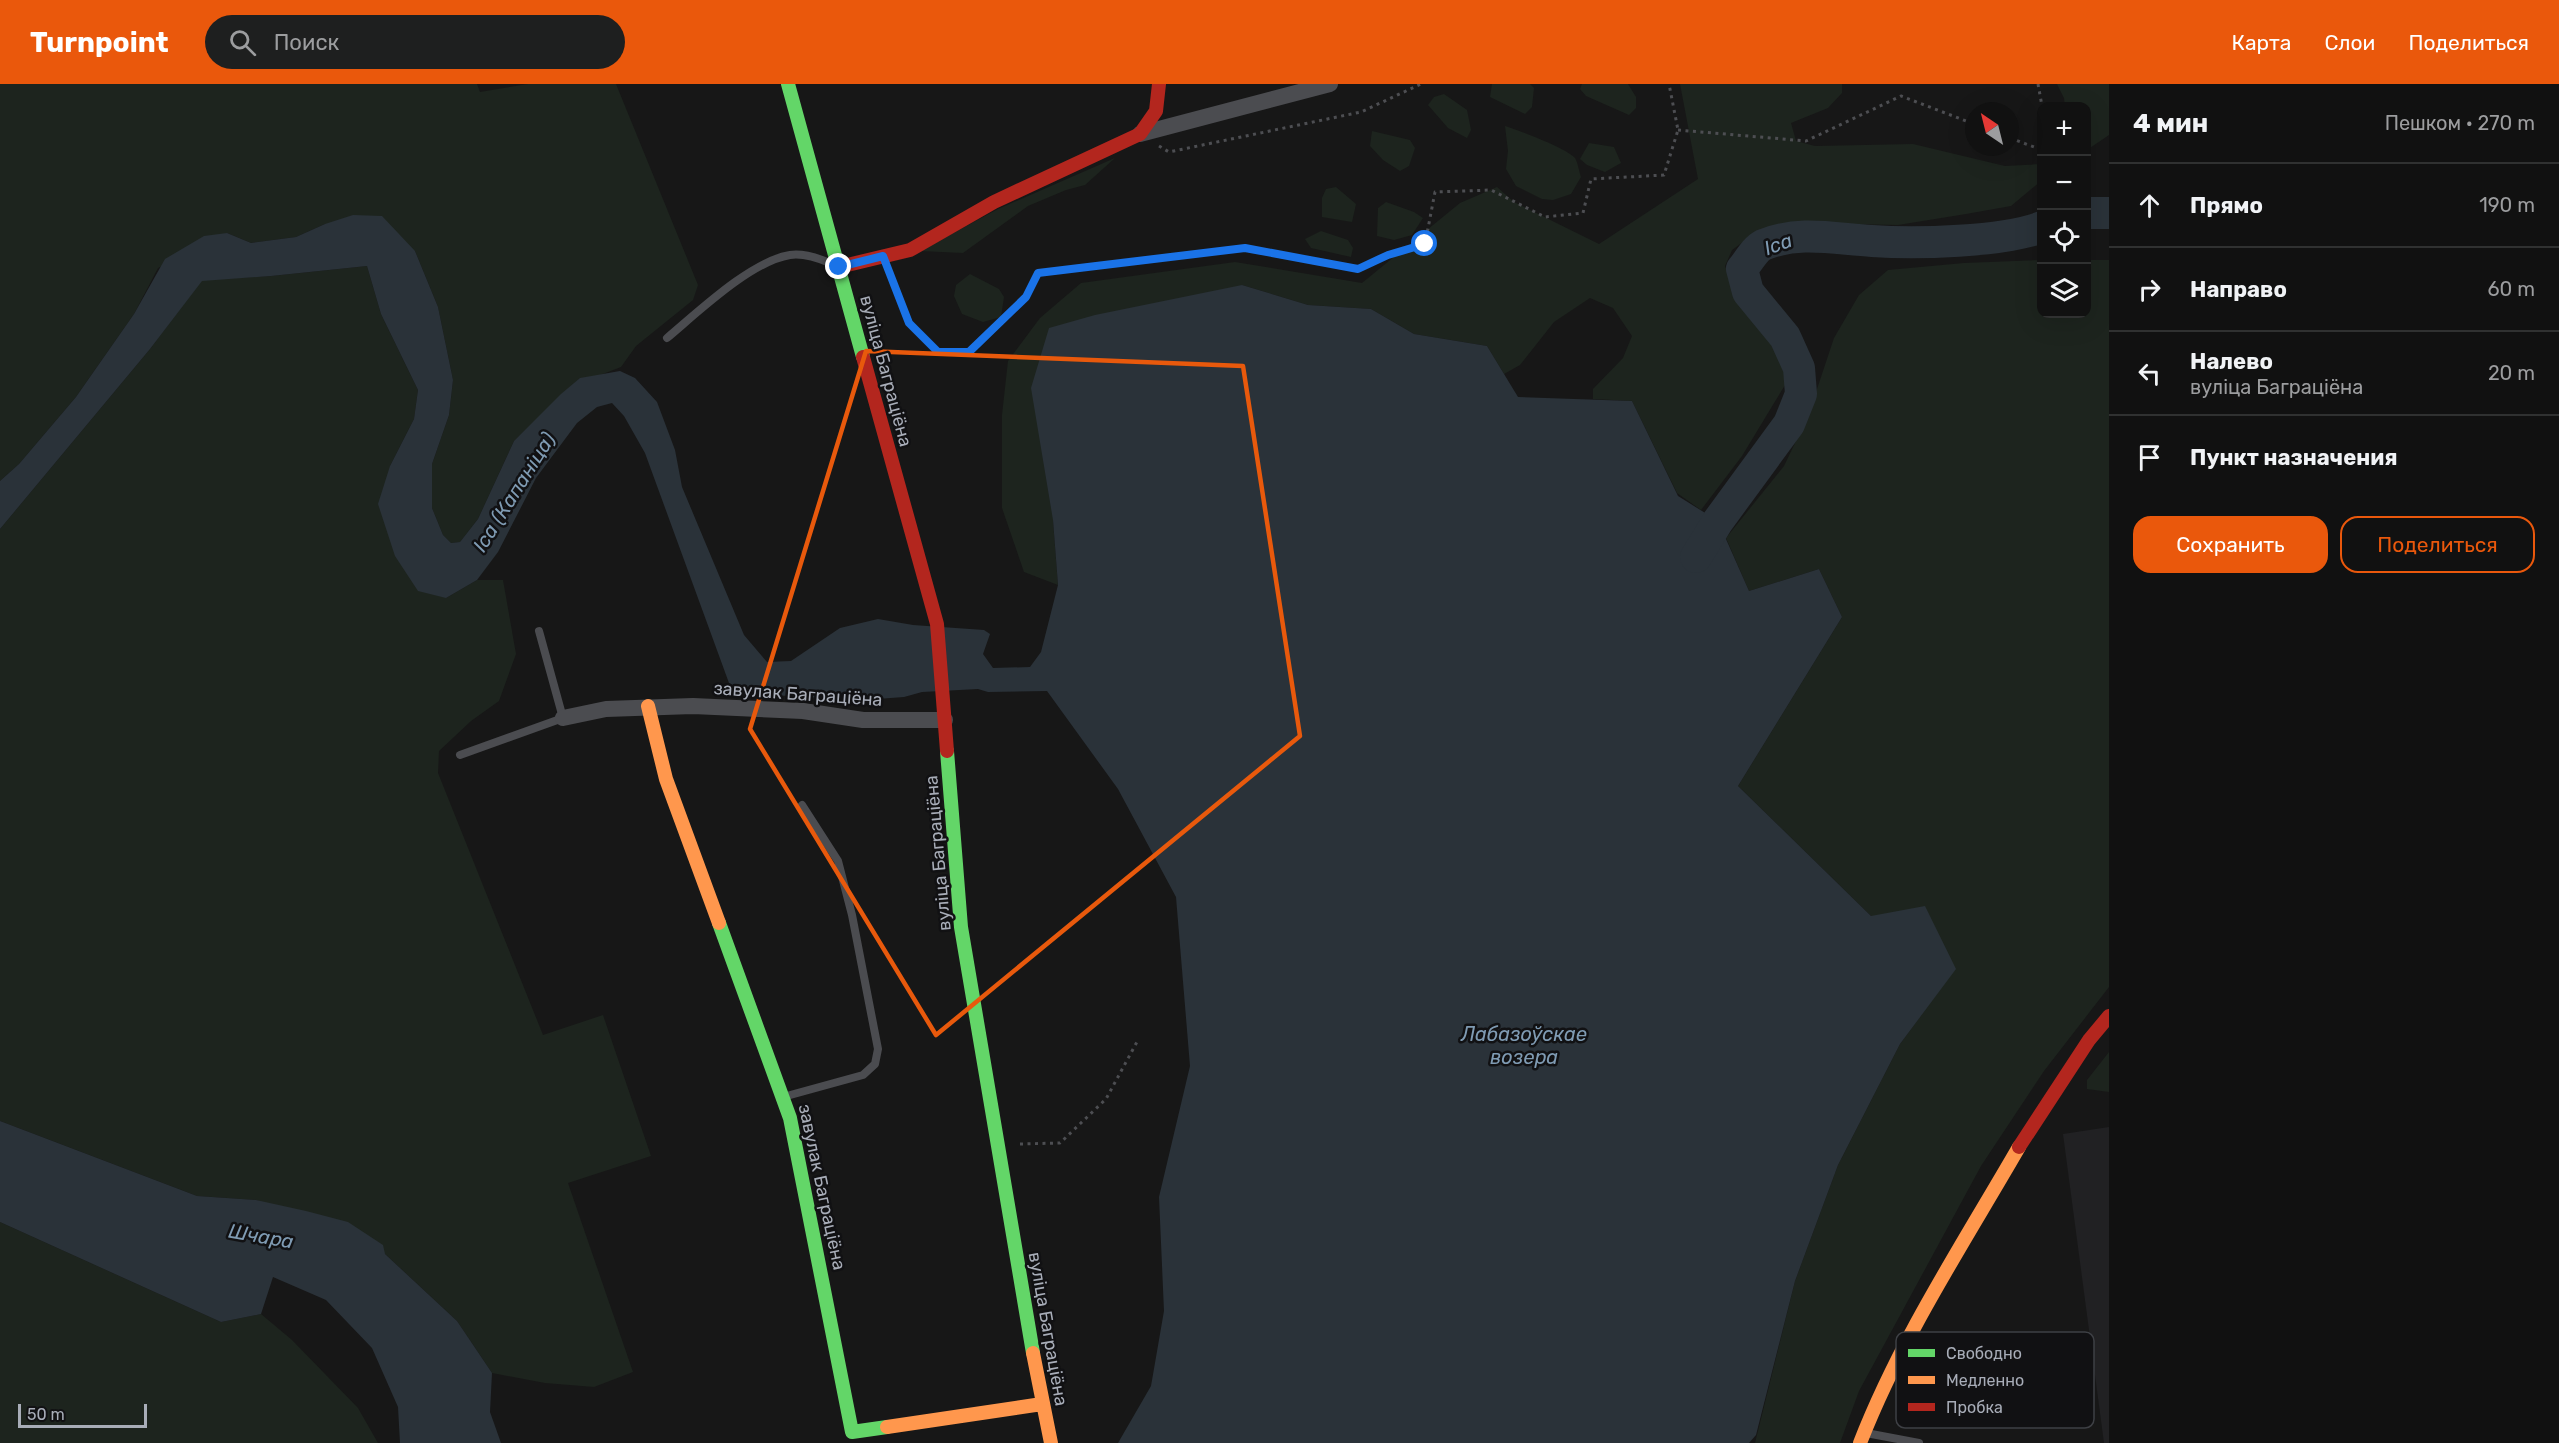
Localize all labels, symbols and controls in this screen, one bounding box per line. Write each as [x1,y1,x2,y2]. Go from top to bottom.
search box [205,15,625,69]
text: Turnpoint [30,26,169,59]
icon: search [226,26,259,59]
text: Поиск [274,29,339,56]
text: Карта [2231,30,2291,55]
text: Слои [2324,30,2375,55]
text: Поделиться [2408,30,2529,55]
north arrow [1965,102,2019,156]
map controls [2037,102,2091,318]
button: + [2037,102,2091,156]
text: 4 мин [2133,108,2208,139]
text: Пешком · 270 m [2385,111,2535,135]
button: − [2037,156,2091,210]
icon: ahead [2133,189,2166,222]
text: Прямо [2190,192,2263,219]
text: 190 m [2479,193,2535,217]
button: locate [2037,210,2091,264]
water label: Іса [1761,228,1796,260]
route start [1411,230,1437,256]
route end [825,253,851,279]
button: layers [2037,264,2091,318]
icon: right [2133,273,2166,306]
text: Направо [2190,276,2287,303]
text: 60 m [2488,277,2535,301]
street label: вуліца Баграціёна [855,293,917,449]
text: Налево [2190,348,2273,375]
icon: left [2133,357,2166,390]
text: 20 m [2488,361,2535,385]
text: вуліца Баграціёна [2190,375,2363,399]
water label: Іса (Капаніца) [468,428,560,556]
icon: arrive [2133,441,2166,474]
text: Пункт назначения [2190,444,2398,471]
button: Сохранить [2133,516,2328,573]
button: Поделиться [2340,516,2535,573]
street label: завулак Баграціёна [713,677,883,711]
street label: вуліца Баграціёна [920,774,956,932]
water label: Лабазоўскае возера [1460,1022,1587,1069]
street label: завулак Баграціёна [794,1102,850,1272]
water label: Шчара [227,1218,296,1254]
street label: вуліца Баграціёна [1024,1250,1072,1408]
legend [1896,1332,2094,1428]
text: Свободно [1946,1344,2022,1363]
text: Медленно [1946,1371,2024,1390]
text: Пробка [1946,1398,2003,1417]
scale bar [18,1401,147,1428]
text: 50 m [27,1405,65,1424]

